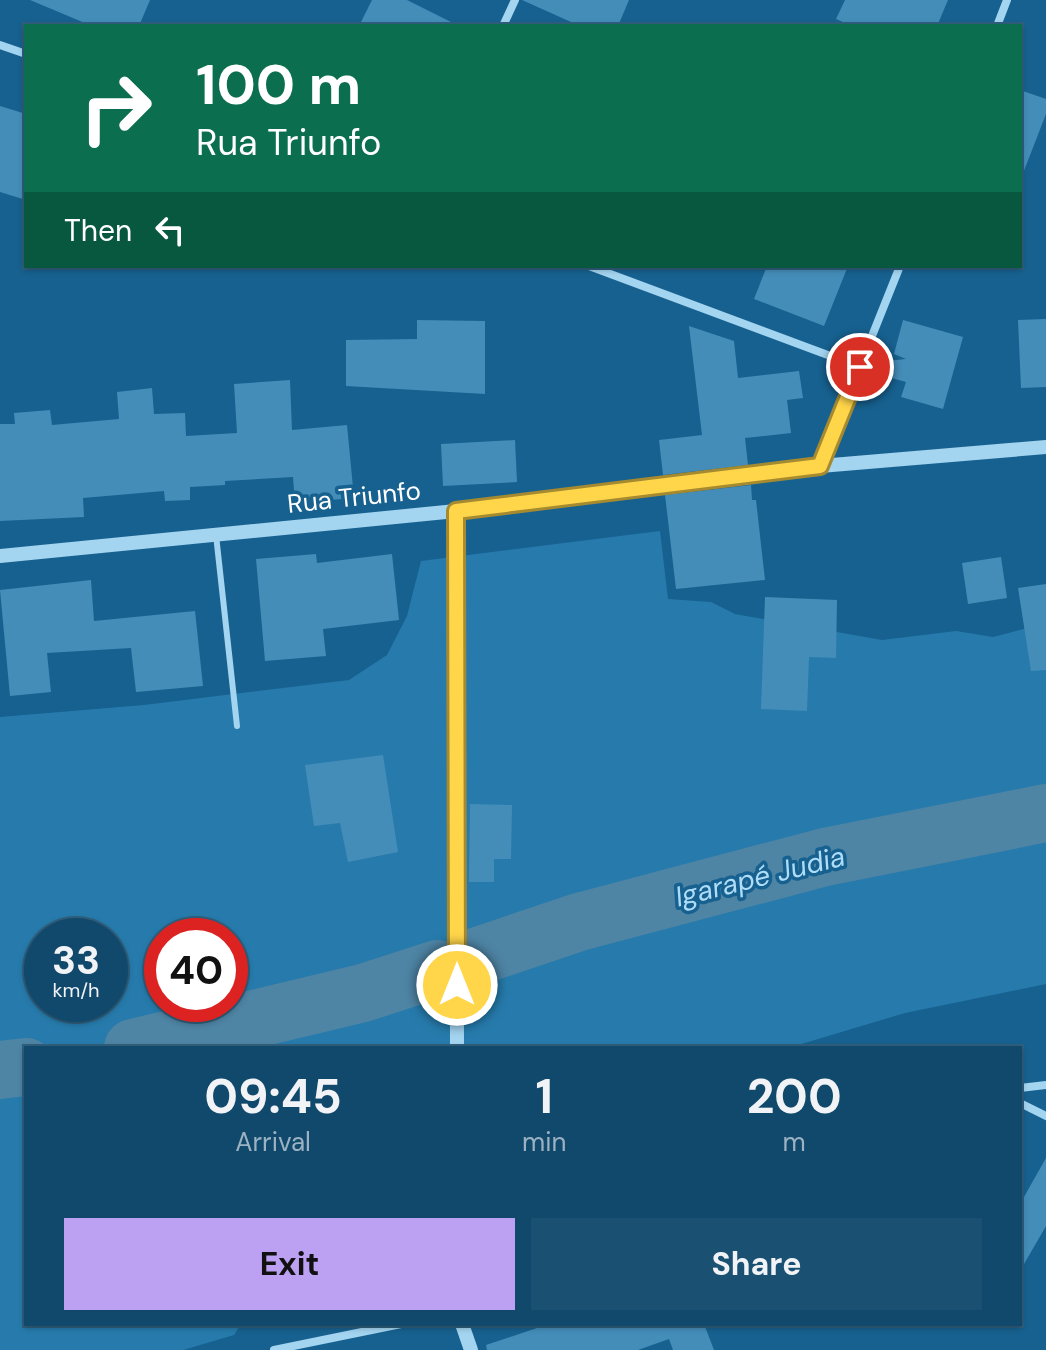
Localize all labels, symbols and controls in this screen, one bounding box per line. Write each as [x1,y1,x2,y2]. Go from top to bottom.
text: 100 m [196,48,361,121]
icon: right [64,56,168,160]
text: Rua Triunfo [196,119,381,166]
icon: left [148,208,192,252]
text: Then [64,211,132,250]
pin [826,333,894,401]
icon: arrive [838,345,882,389]
street label: Rua Triunfo [286,473,422,521]
water label: Igarapé Judia [671,837,849,915]
speed limit sign: 40 [144,918,248,1022]
text: 33 [52,934,100,986]
position arrow [415,943,499,1027]
text: km/h [52,977,100,1003]
text: 09:45 [204,1065,342,1128]
text: 1 [535,1065,553,1128]
text: 200 [747,1065,842,1128]
text: Arrival [235,1125,311,1159]
text: min [522,1125,566,1159]
text: m [783,1125,806,1159]
button: Exit [64,1218,515,1310]
button: Share [531,1218,982,1310]

